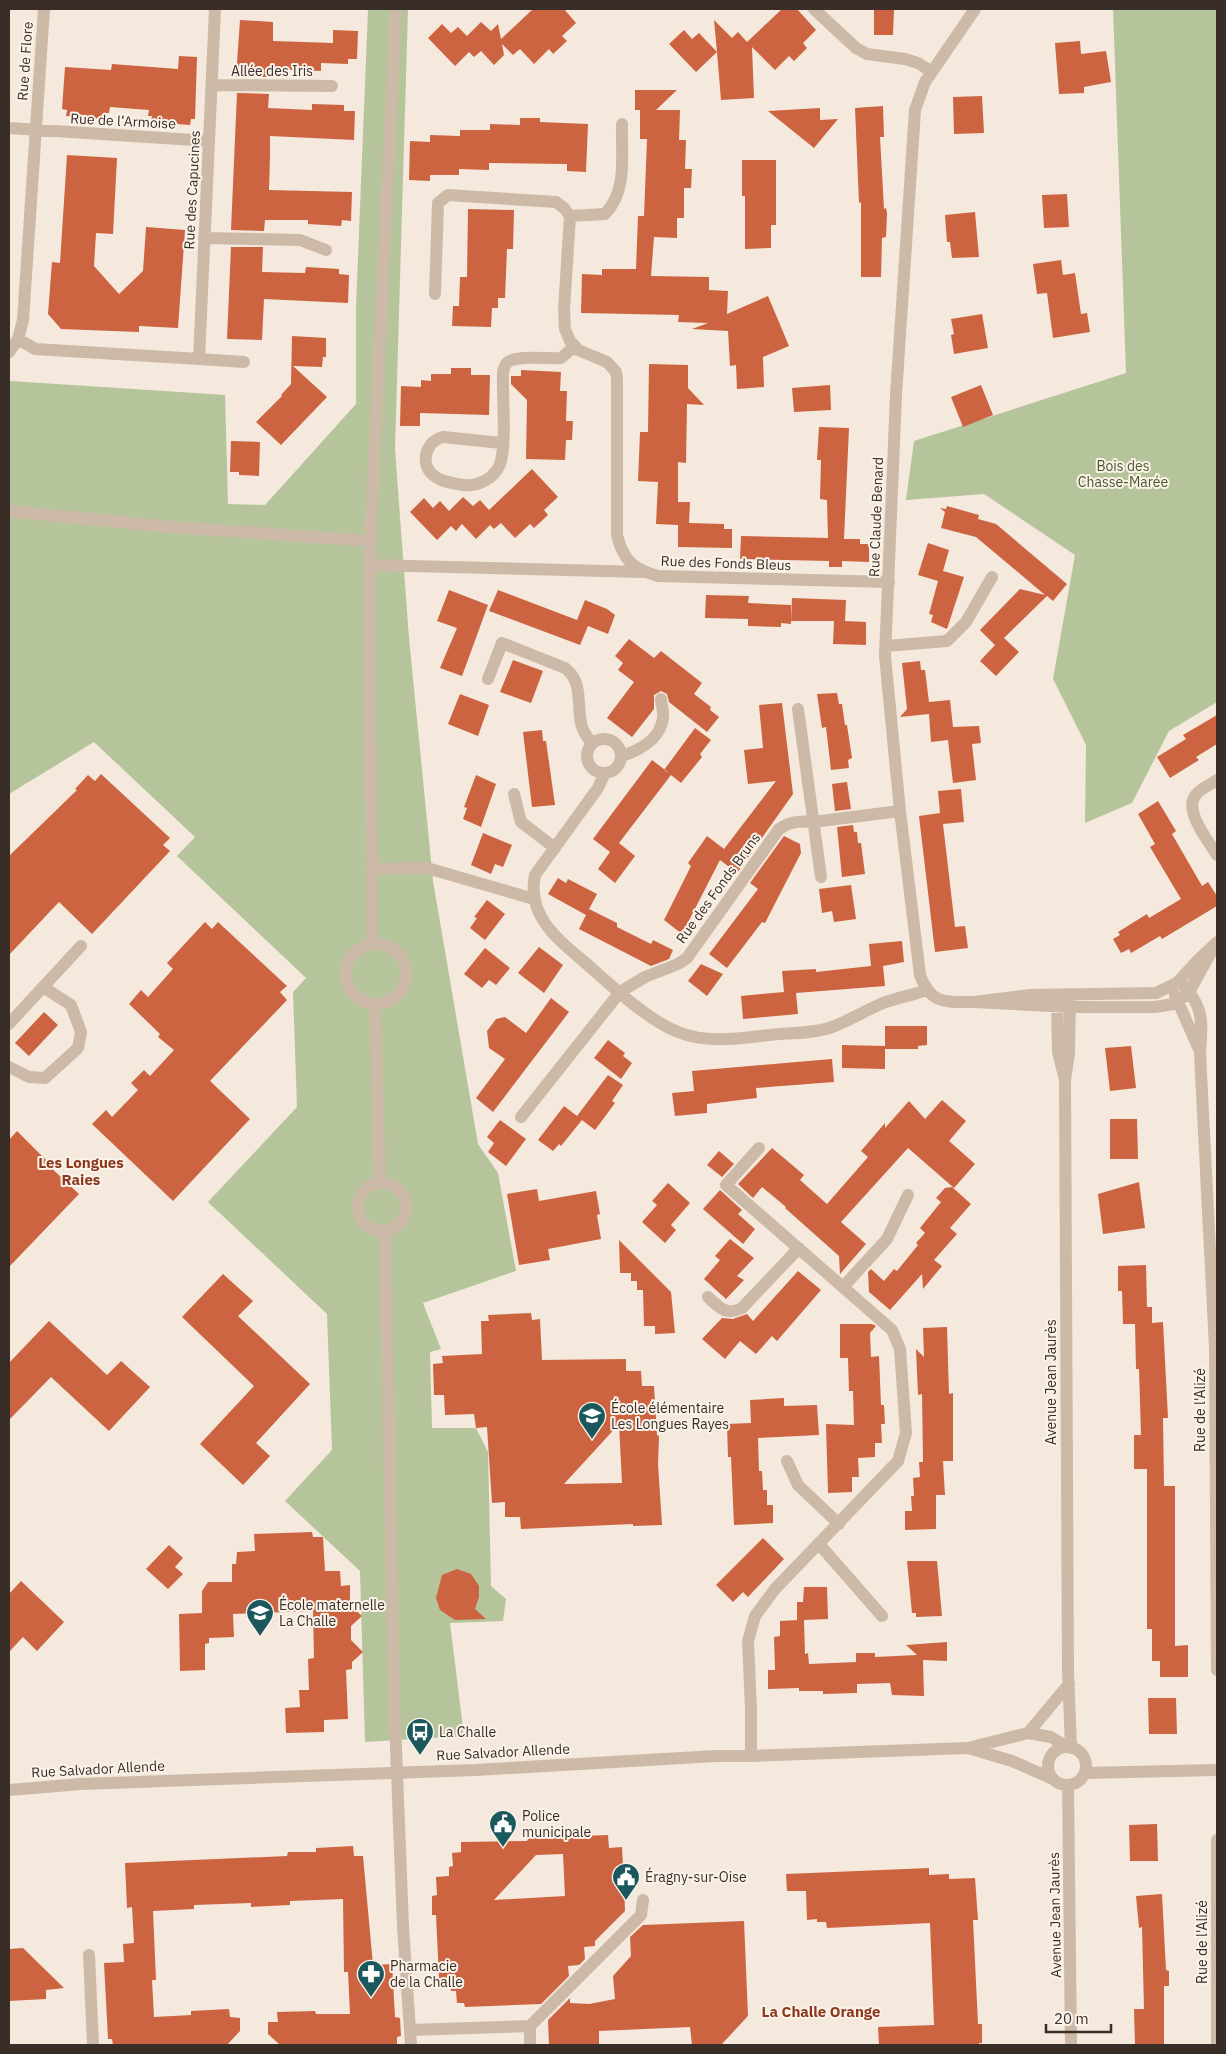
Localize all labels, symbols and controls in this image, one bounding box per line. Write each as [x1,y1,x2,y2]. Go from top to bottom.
street label: Rue de Flore [13,21,37,101]
street label: Allée des Iris [231,62,313,80]
street label: Rue de l’Armoise [70,109,177,133]
street label: Rue des Capucines [180,130,204,250]
street label: Rue Claude Benard [865,457,887,577]
park label: Bois des Chasse-Marée [1078,457,1168,491]
street label: Rue des Fonds Bleus [660,552,792,574]
street label: Rue des Fonds Bruns [672,829,764,947]
district label: Les Longues Raies [38,1153,124,1189]
street label: Avenue Jean Jaurès [1042,1319,1060,1445]
street label: Rue de l'Alizé [1191,1368,1209,1452]
place label: École élémentaire Les Longues Rayes [611,1398,729,1433]
school or university icon: École élémentaire Les Longues Rayes [577,1401,607,1440]
place label: École maternelle La Challe [279,1595,385,1630]
school or university icon: École maternelle La Challe [245,1598,275,1637]
bus stop icon: La Challe [405,1717,435,1756]
place label: La Challe [439,1723,496,1741]
street label: Rue Salvador Allende [436,1739,571,1764]
street label: Rue Salvador Allende [31,1756,166,1781]
place label: Police municipale [522,1807,592,1841]
public building icon: Police municipale [488,1809,518,1848]
street label: Avenue Jean Jaurès [1045,1852,1065,1978]
public building icon: Éragny-sur-Oise [611,1862,641,1901]
place label: Éragny-sur-Oise [645,1867,747,1886]
street label: Rue de l'Alizé [1193,1900,1211,1984]
place label: Pharmacie de la Challe [390,1957,463,1991]
pharmacy icon: Pharmacie de la Challe [356,1959,386,1998]
district label: La Challe Orange [762,2002,880,2021]
scale bar [1046,2002,1111,2034]
text: 20 m [1054,2009,1089,2028]

